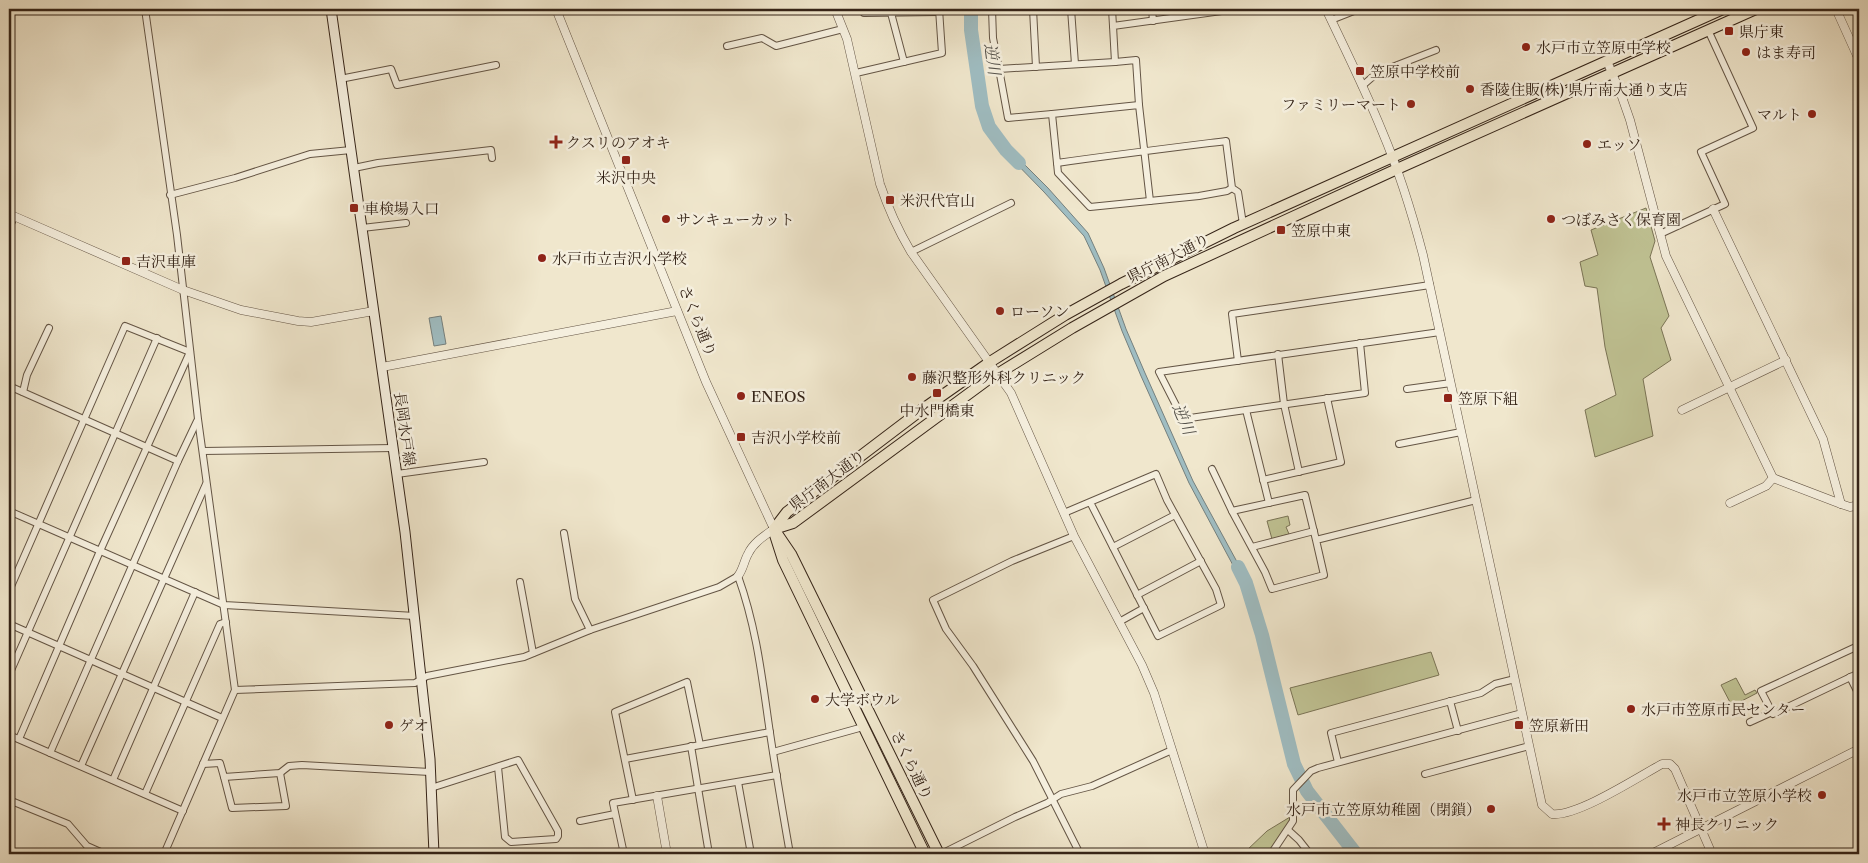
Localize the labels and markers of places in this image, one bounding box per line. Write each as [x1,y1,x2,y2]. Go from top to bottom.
place label: 県庁東 [1739,22,1784,41]
marker: 県庁東 [1723,25,1735,37]
place label: 水戸市立笠原中学校 [1536,38,1671,57]
marker: 水戸市立笠原中学校 [1520,41,1532,53]
place label: はま寿司 [1756,43,1816,62]
marker: はま寿司 [1740,46,1752,58]
place label: 笠原中学校前 [1370,62,1460,81]
marker: 笠原中学校前 [1354,65,1366,77]
place label: 香陵住販(株) 県庁南大通り支店 [1480,80,1688,99]
marker: 香陵住販(株) 県庁南大通り支店 [1464,83,1476,95]
place label: ファミリーマート [1281,95,1401,114]
marker: ファミリーマート [1405,98,1417,110]
place label: マルト [1757,105,1802,124]
marker: マルト [1806,108,1818,120]
place label: クスリのアオキ [566,133,671,152]
place label: エッソ [1597,135,1642,154]
marker: クスリのアオキ [550,136,562,148]
marker: エッソ [1581,138,1593,150]
marker: 米沢中央 [620,154,632,166]
place label: 米沢中央 [596,168,656,187]
place label: 米沢代官山 [900,191,975,210]
marker: 米沢代官山 [884,194,896,206]
place label: 車検場入口 [364,199,439,218]
marker: 車検場入口 [348,202,360,214]
place label: サンキューカット [676,210,795,229]
place label: つぼみさく保育園 [1561,210,1681,229]
marker: サンキューカット [660,213,672,225]
marker: つぼみさく保育園 [1545,213,1557,225]
place label: 笠原中東 [1291,221,1351,240]
marker: 笠原中東 [1275,224,1287,236]
place label: 水戸市立吉沢小学校 [552,249,687,268]
place label: 吉沢車庫 [136,252,196,271]
marker: 水戸市立吉沢小学校 [536,252,548,264]
marker: 吉沢車庫 [120,255,132,267]
place label: ローソン [1010,302,1069,321]
marker: ローソン [994,305,1006,317]
place label: 藤沢整形外科クリニック [922,368,1086,387]
marker: 藤沢整形外科クリニック [906,371,918,383]
place label: ENEOS [751,387,806,406]
marker: 中水門橋東 [931,387,943,399]
place label: 笠原下組 [1458,389,1518,408]
marker: ENEOS [735,390,747,402]
marker: 笠原下組 [1442,392,1454,404]
place label: 中水門橋東 [899,401,975,420]
place label: 吉沢小学校前 [751,428,841,447]
marker: 吉沢小学校前 [735,431,747,443]
place label: 大学ボウル [825,690,900,709]
marker: 大学ボウル [809,693,821,705]
place label: 水戸市笠原市民センター [1641,700,1805,719]
marker: 水戸市笠原市民センター [1625,703,1637,715]
place label: ゲオ [399,716,429,735]
place label: 笠原新田 [1529,716,1589,735]
marker: ゲオ [383,719,395,731]
marker: 笠原新田 [1513,719,1525,731]
place label: 水戸市立笠原小学校 [1677,786,1812,805]
marker: 水戸市立笠原小学校 [1816,789,1828,801]
place label: 水戸市立笠原幼稚園（閉鎖） [1286,800,1481,819]
marker: 水戸市立笠原幼稚園（閉鎖） [1485,803,1497,815]
place label: 神長クリニック [1675,815,1779,834]
marker: 神長クリニック [1657,817,1671,831]

